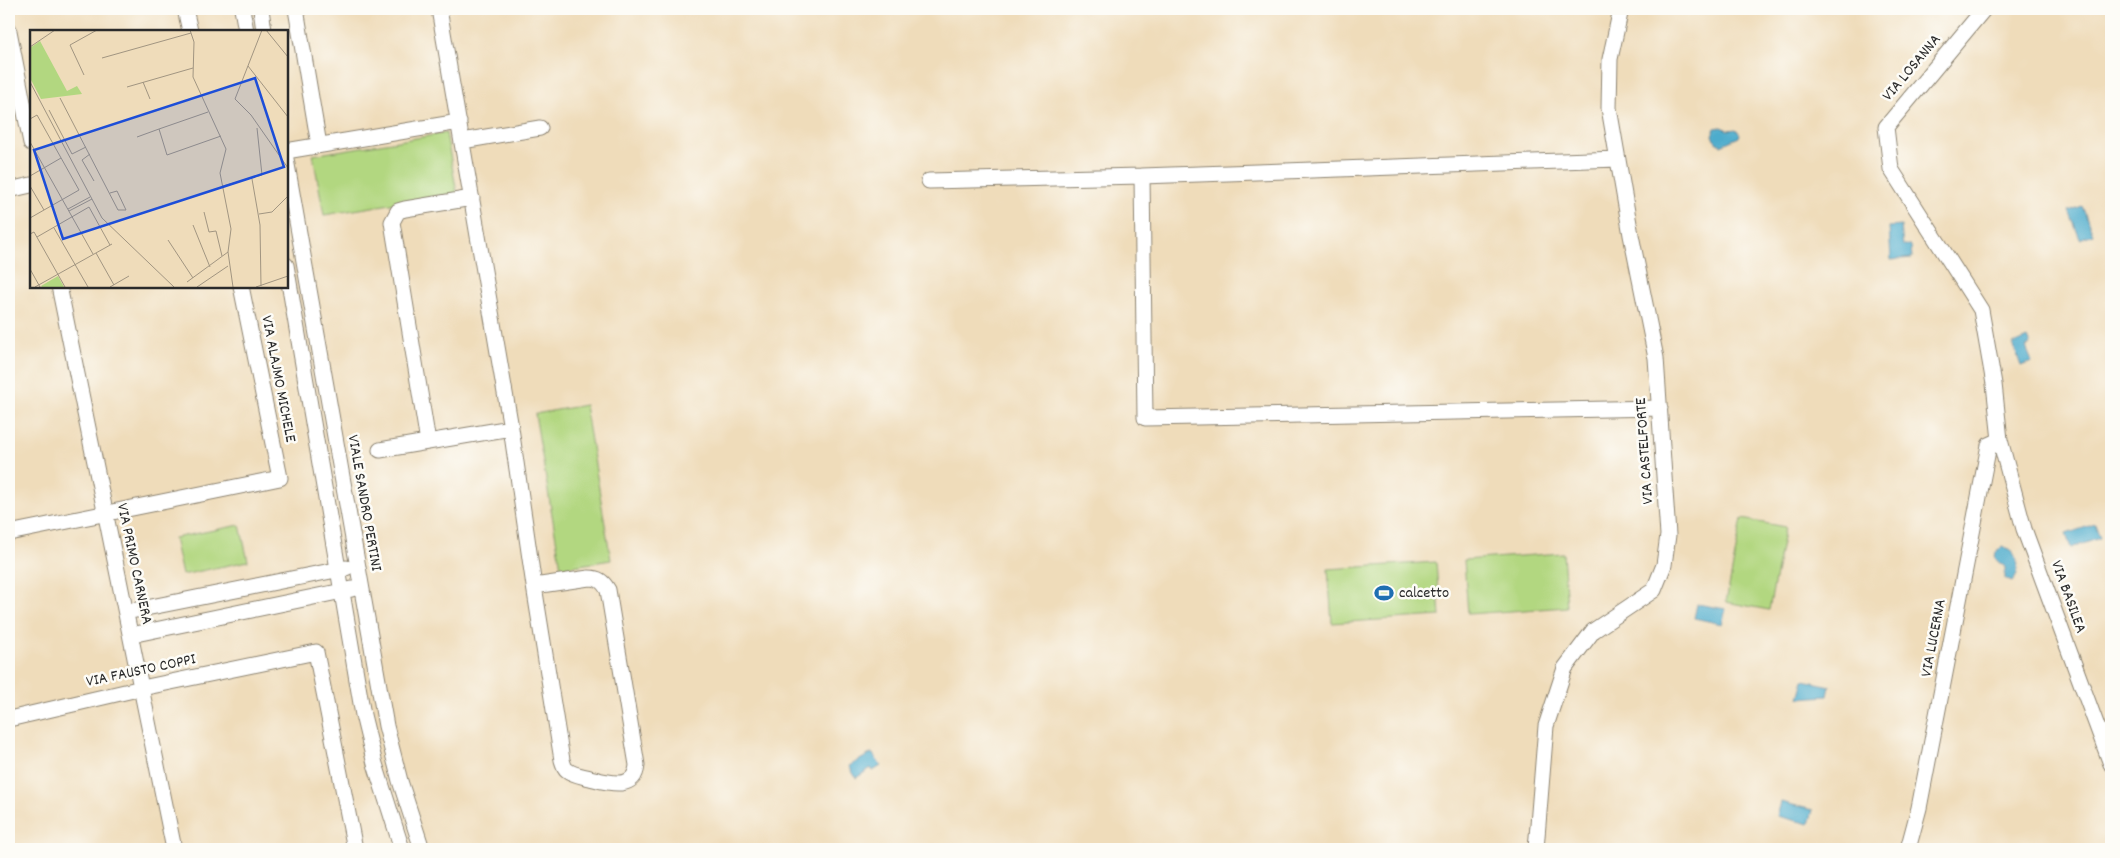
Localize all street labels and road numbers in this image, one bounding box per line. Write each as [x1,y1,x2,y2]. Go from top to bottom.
street label: VIA LOSANNA [1877,29,1947,106]
street label: VIA ALAJMO MICHELE [254,314,302,445]
street label: VIA CASTELFORTE [1630,396,1660,505]
street label: VIALE SANDRO PERTINI [341,433,387,573]
street label: VIA PRIMO CARNERA [110,501,158,627]
street label: VIA BASILEA [2044,557,2092,637]
street label: VIA LUCERNA [1915,597,1953,679]
street label: VIA FAUSTO COPPI [84,648,198,694]

